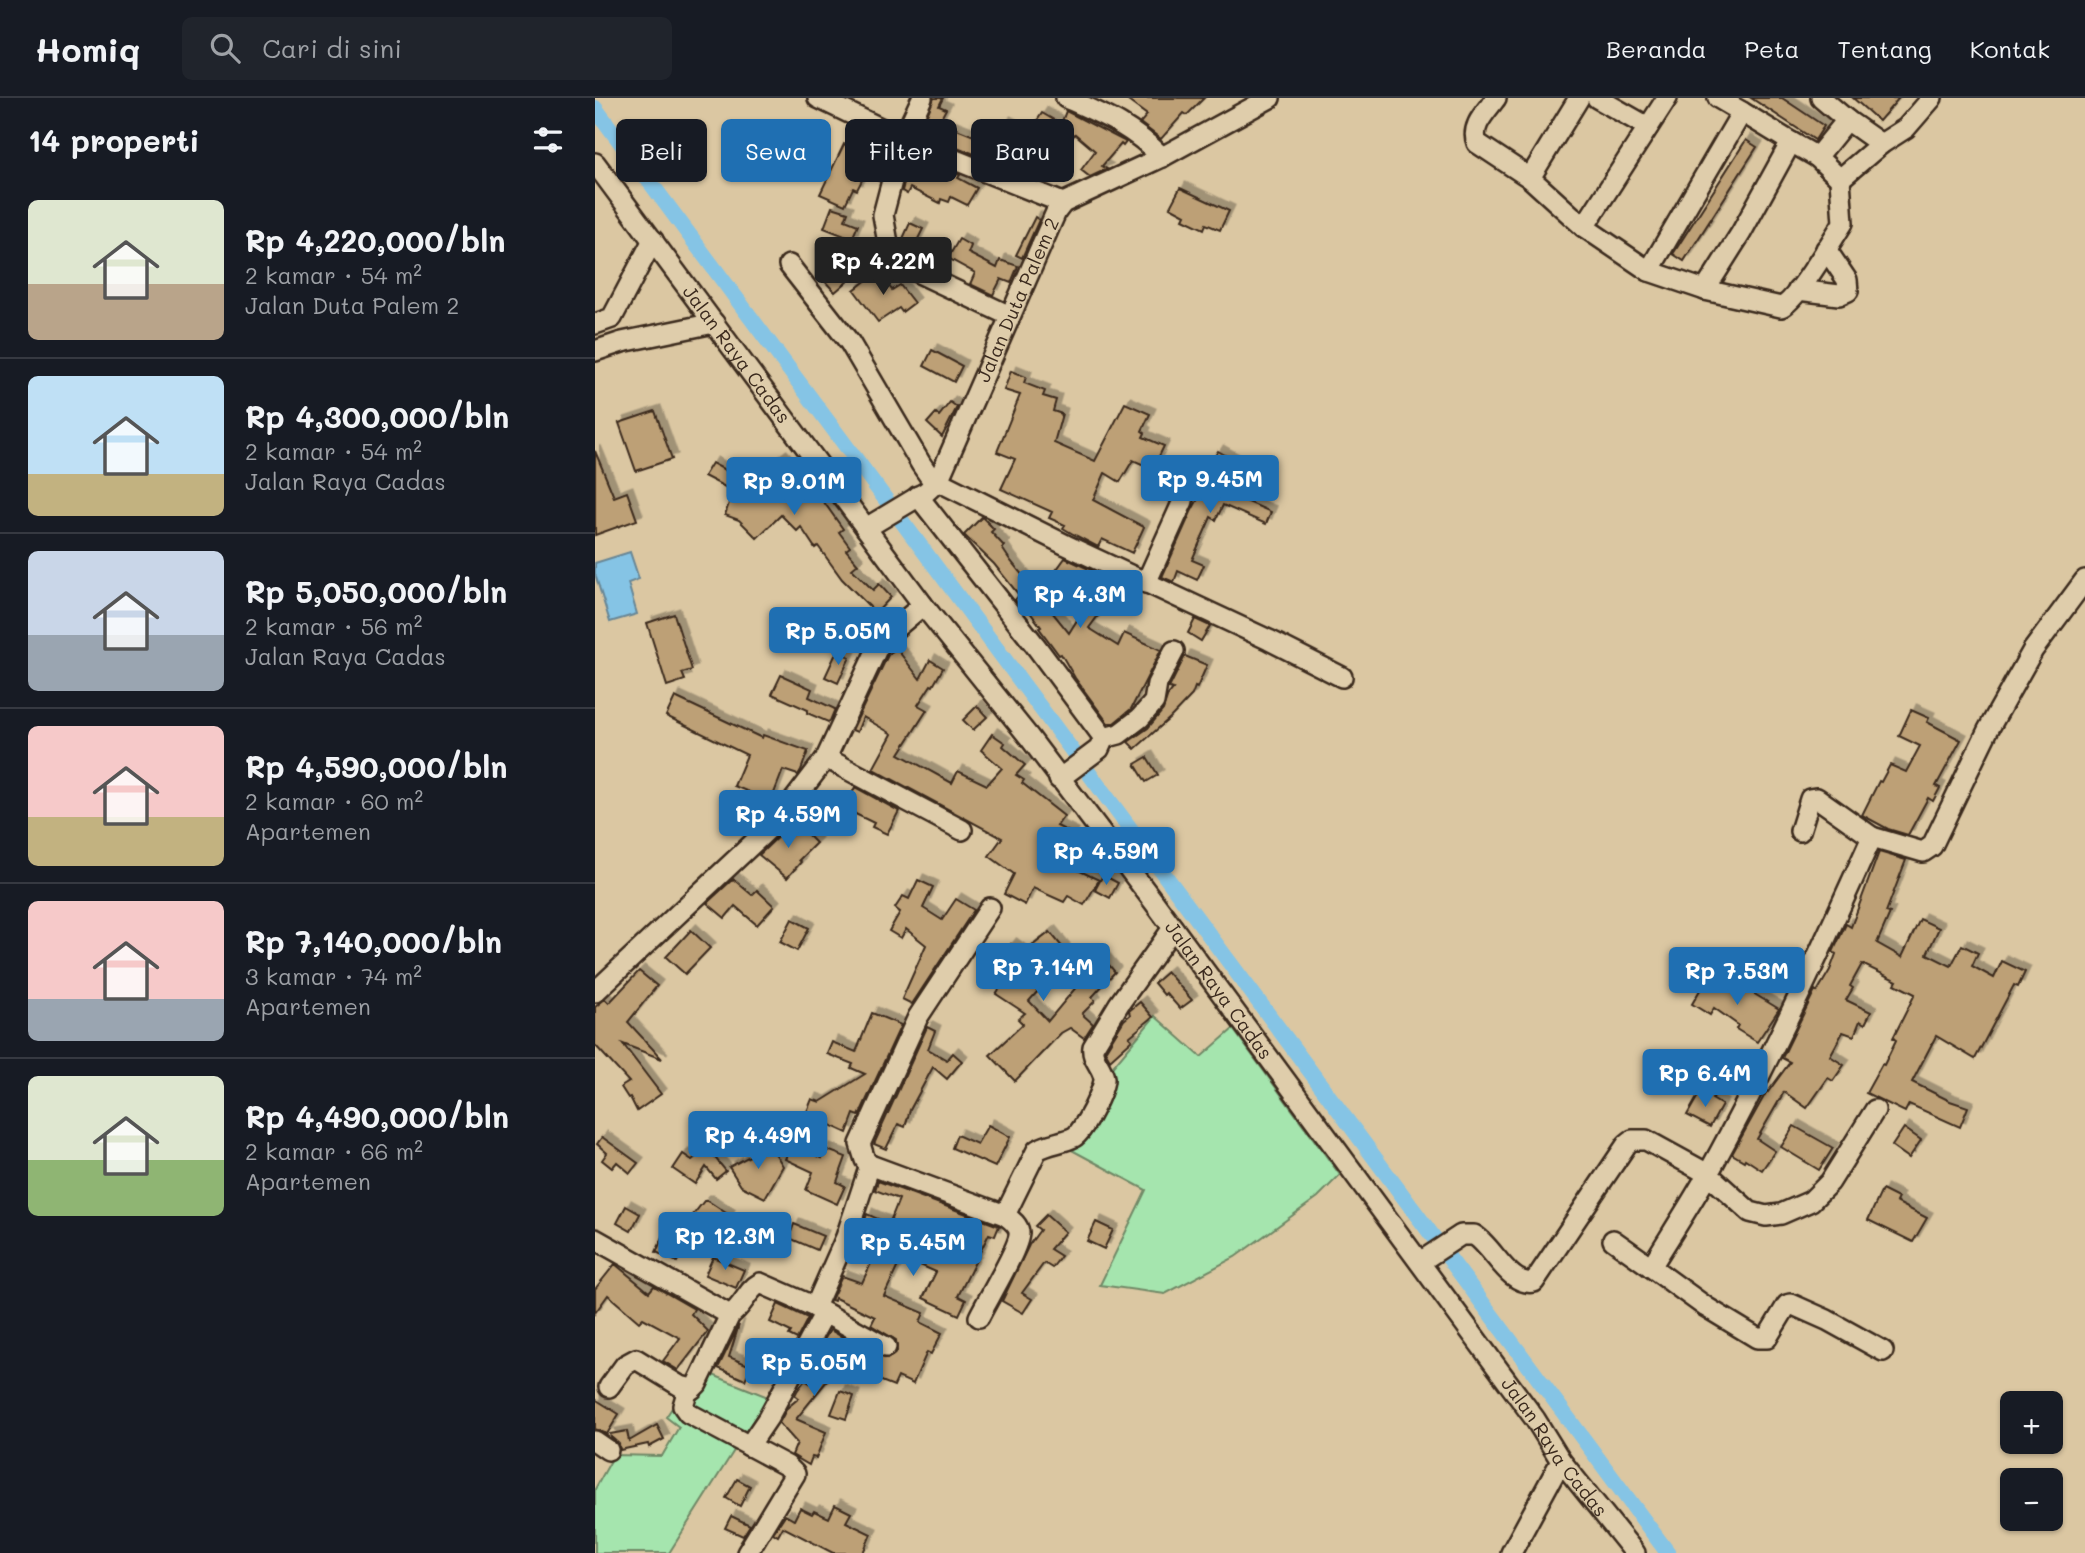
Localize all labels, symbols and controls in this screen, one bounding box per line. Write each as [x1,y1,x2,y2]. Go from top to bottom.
search box [182,17,672,80]
text: Homiq [35,27,140,70]
icon: search [206,29,244,67]
text: Cari di sini [262,31,402,65]
text: Beranda [1606,33,1706,64]
text: Peta [1744,33,1799,64]
text: Tentang [1837,33,1932,64]
text: Kontak [1970,33,2050,64]
chip: Beli [616,119,707,182]
chip: Sewa [721,119,831,182]
chip: Filter [845,119,957,182]
chip: Baru [971,119,1074,182]
text: 14 properti [28,120,200,160]
icon: filters [529,121,567,159]
street label: Jalan Duta Palem 2 [970,214,1064,386]
text: Rp 4,220,000/bln [245,220,506,260]
icon: home [84,228,168,312]
pin: Rp 4.22M [811,238,955,297]
text: Rp 4.22M [831,245,935,275]
text: 2 kamar · 54 m² [245,260,422,290]
street label: Jalan Raya Cadas [678,280,797,428]
text: Jalan Duta Palem 2 [245,290,459,320]
text: Rp 4,300,000/bln [245,396,509,436]
icon: home [84,404,168,488]
text: 2 kamar · 54 m² [245,436,422,466]
pin: Rp 9.45M [1138,456,1282,515]
pin: Rp 9.01M [722,458,866,517]
text: Rp 9.45M [1157,463,1263,493]
text: Rp 9.01M [742,465,846,495]
text: Jalan Raya Cadas [245,466,446,496]
pin: Rp 4.3M [1015,570,1145,630]
text: Rp 5,050,000/bln [245,571,507,611]
text: Rp 4.3M [1034,578,1126,608]
icon: home [84,579,168,663]
pin: Rp 5.05M [766,608,910,667]
text: 2 kamar · 56 m² [245,611,422,641]
text: Rp 5.05M [785,615,891,645]
text: Jalan Raya Cadas [245,641,446,671]
text: Rp 4,590,000/bln [245,746,508,786]
icon: home [84,754,168,838]
text: 2 kamar · 60 m² [245,786,423,816]
pin: Rp 4.59M [716,790,860,850]
text: Rp 4.59M [735,798,841,828]
text: Apartemen [245,816,371,846]
pin: Rp 4.59M [1034,828,1178,887]
text: Rp 4.59M [1053,835,1159,865]
street label: Jalan Raya Cadas [1160,915,1279,1064]
text: Rp 7,140,000/bln [245,921,502,961]
icon: home [84,929,168,1013]
pin: Rp 7.14M [971,944,1115,1003]
pin: Rp 7.53M [1665,948,1809,1007]
text: Rp 7.14M [992,951,1094,981]
text: Rp 7.53M [1685,955,1789,985]
text: 3 kamar · 74 m² [245,961,422,991]
text: Apartemen [245,991,371,1021]
pin: Rp 6.4M [1640,1049,1770,1109]
text: Rp 6.4M [1659,1057,1751,1087]
text: Rp 4,490,000/bln [245,1096,509,1136]
icon: home [84,1104,168,1188]
pin: Rp 4.49M [686,1112,830,1171]
text: Rp 4.49M [704,1119,812,1149]
text: 2 kamar · 66 m² [245,1136,423,1166]
text: Apartemen [245,1166,371,1196]
pin: Rp 12.3M [653,1212,797,1272]
pin: Rp 5.45M [841,1218,985,1278]
text: Rp 12.3M [674,1220,776,1250]
text: Rp 5.45M [860,1226,966,1256]
pin: Rp 5.05M [742,1338,886,1398]
text: Rp 5.05M [761,1346,867,1376]
street label: Jalan Raya Cadas [1496,1372,1614,1521]
map controls [2000,1391,2063,1531]
button: + [2000,1391,2063,1454]
button: − [2000,1468,2063,1531]

